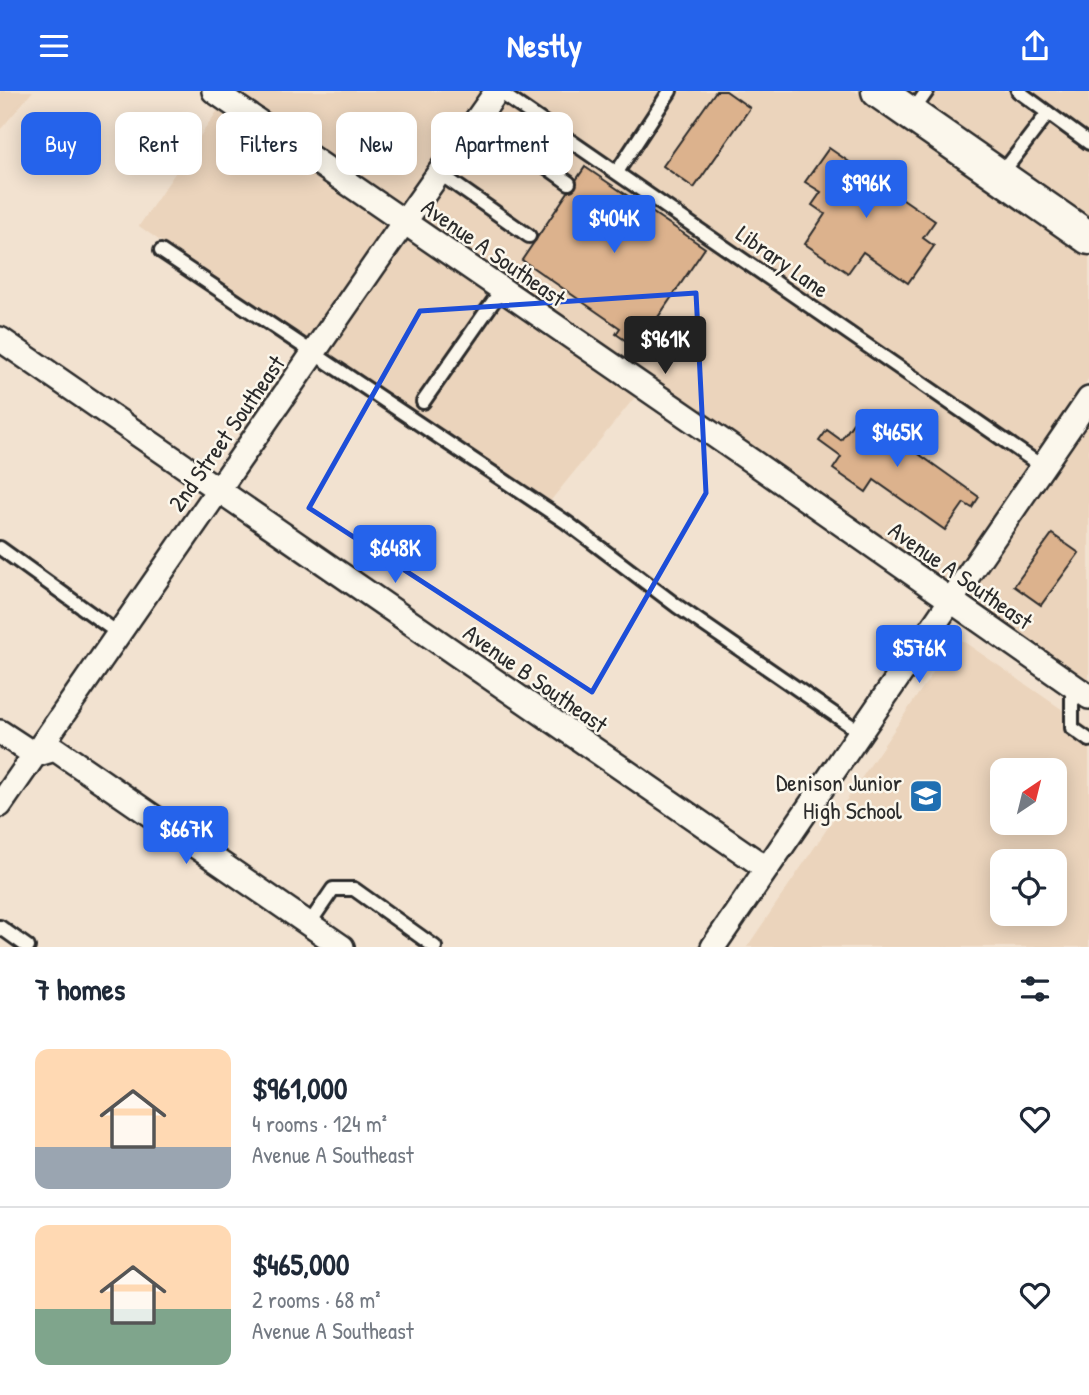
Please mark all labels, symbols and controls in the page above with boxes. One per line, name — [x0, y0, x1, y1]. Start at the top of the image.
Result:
text: Nestly — [507, 24, 582, 67]
icon: menu — [35, 27, 73, 65]
icon: share — [1016, 27, 1054, 65]
chip: Buy — [21, 112, 101, 175]
chip: Rent — [115, 112, 202, 175]
chip: Filters — [216, 112, 322, 175]
chip: New — [336, 112, 417, 175]
chip: Apartment — [431, 112, 573, 175]
pin: $996K — [817, 160, 915, 220]
text: $996K — [841, 167, 891, 198]
street label: Avenue A Southeast — [416, 191, 573, 314]
pin: $404K — [565, 195, 663, 255]
text: $404K — [588, 202, 640, 233]
street label: Library Lane — [730, 217, 836, 305]
pin: $961K — [616, 317, 714, 376]
text: $961K — [640, 323, 690, 354]
street label: 2nd Street Southeast — [160, 348, 292, 517]
pin: $465K — [848, 409, 946, 469]
text: $465K — [871, 416, 923, 447]
street label: Avenue A Southeast — [883, 514, 1040, 637]
pin: $648K — [346, 525, 444, 585]
text: $648K — [369, 532, 421, 563]
street label: Avenue B Southeast — [458, 616, 615, 740]
pin: $576K — [870, 625, 968, 685]
text: $576K — [892, 632, 946, 663]
north arrow — [990, 758, 1068, 835]
map controls — [990, 758, 1067, 926]
place label: Denison Junior High School — [776, 766, 903, 826]
school or university icon: Denison Junior High School — [907, 777, 945, 815]
pin: $667K — [137, 807, 235, 866]
text: $667K — [159, 813, 213, 844]
button: locate — [990, 849, 1067, 926]
text: 7 homes — [35, 969, 125, 1009]
icon: filters — [1016, 970, 1054, 1008]
text: $961,000 — [252, 1068, 347, 1108]
icon: home — [91, 1077, 175, 1161]
icon: heart — [1016, 1100, 1054, 1138]
text: 4 rooms · 124 m² — [252, 1108, 387, 1139]
text: Avenue A Southeast — [252, 1139, 414, 1170]
text: $465,000 — [252, 1244, 350, 1284]
icon: home — [91, 1253, 175, 1337]
icon: heart — [1016, 1276, 1054, 1314]
text: 2 rooms · 68 m² — [252, 1284, 380, 1315]
text: Avenue A Southeast — [252, 1315, 414, 1346]

